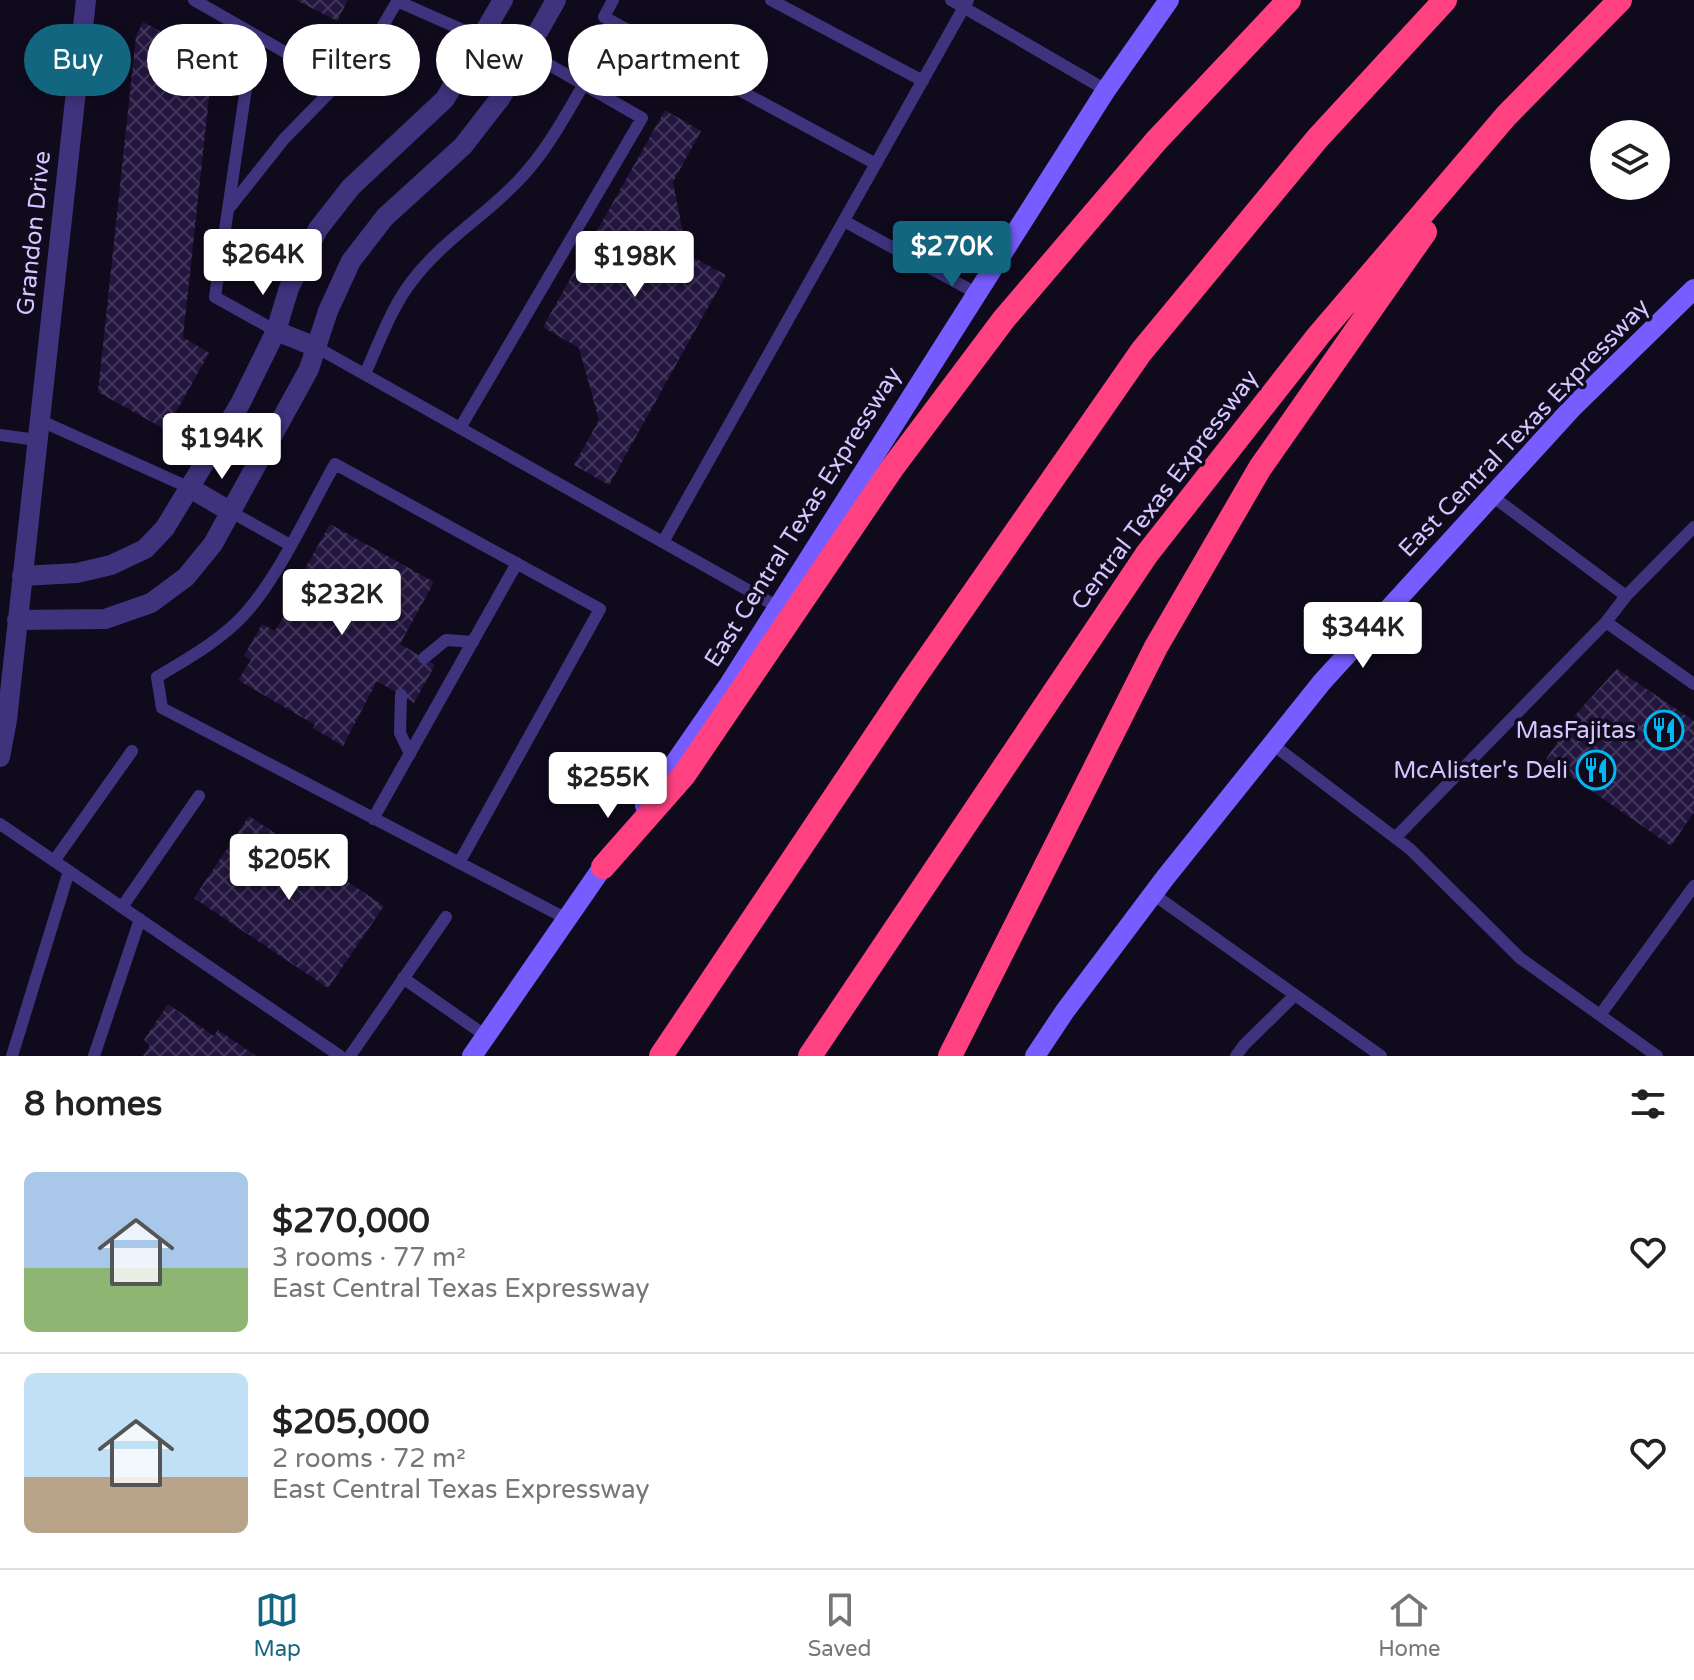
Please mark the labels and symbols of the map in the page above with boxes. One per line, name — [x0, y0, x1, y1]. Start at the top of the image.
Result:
street label: Grandon Drive — [11, 149, 57, 317]
pin: $270K — [896, 221, 1008, 289]
pin: $264K — [207, 229, 319, 297]
pin: $198K — [579, 231, 691, 299]
street label: East Central Texas Expressway — [1393, 293, 1655, 563]
street label: East Central Texas Expressway — [698, 362, 908, 672]
street label: Central Texas Expressway — [1065, 364, 1265, 616]
pin: $194K — [166, 413, 278, 481]
pin: $232K — [286, 569, 398, 637]
pin: $344K — [1307, 602, 1419, 670]
restaurant icon: MasFajitas — [1643, 709, 1685, 751]
place label: MasFajitas — [1516, 716, 1636, 745]
restaurant icon: McAlister's Deli — [1575, 749, 1617, 791]
pin: $255K — [552, 752, 664, 820]
place label: McAlister's Deli — [1393, 756, 1568, 785]
pin: $205K — [233, 834, 345, 902]

